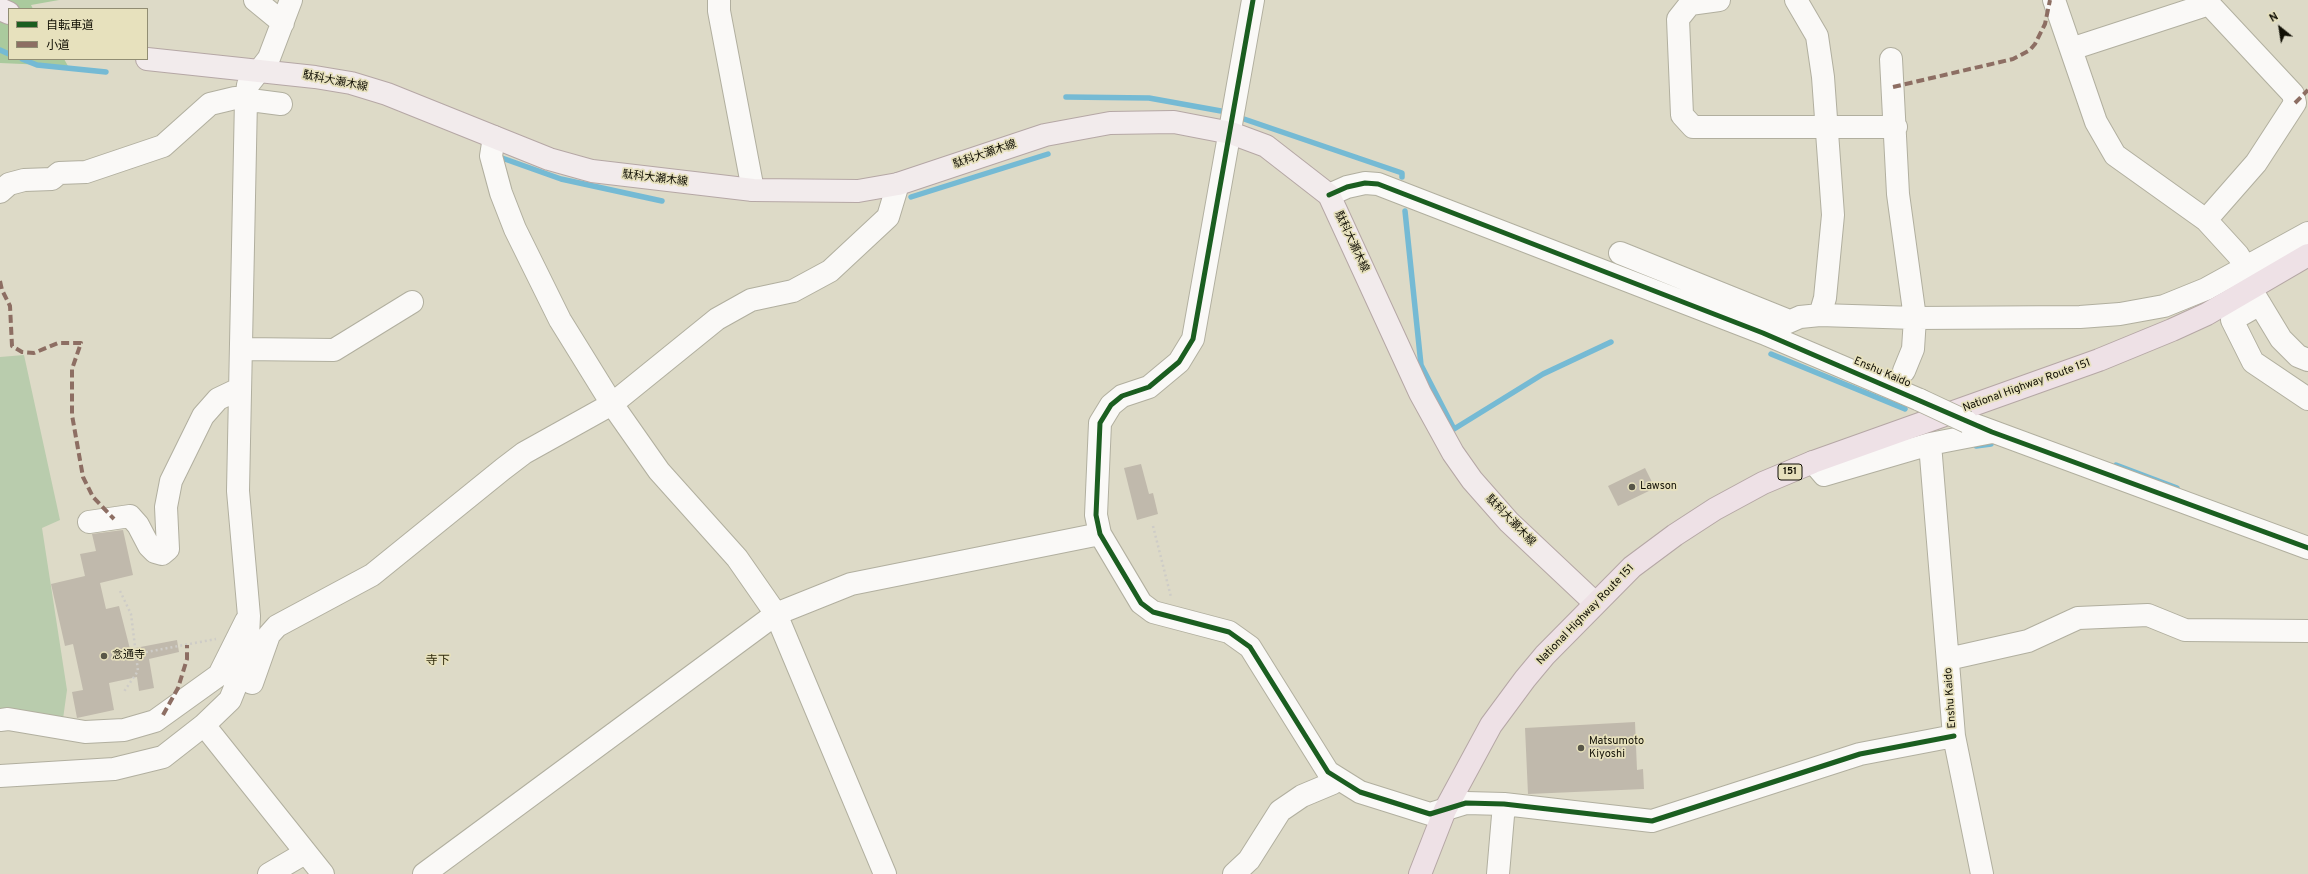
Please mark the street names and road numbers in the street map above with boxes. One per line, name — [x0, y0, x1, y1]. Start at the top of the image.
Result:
street label: 駄科大瀬木線 — [301, 69, 369, 95]
street label: 駄科大瀬木線 — [952, 138, 1018, 172]
street label: 駄科大瀬木線 — [621, 168, 689, 190]
street label: 駄科大瀬木線 — [1331, 209, 1371, 275]
street label: Enshu Kaido — [1851, 355, 1913, 391]
street label: National Highway Route 151 — [1961, 357, 2093, 415]
road number: 151 — [1778, 464, 1802, 480]
street label: 駄科大瀬木線 — [1482, 493, 1538, 549]
street label: National Highway Route 151 — [1534, 562, 1638, 668]
street label: Enshu Kaido — [1942, 667, 1960, 729]

